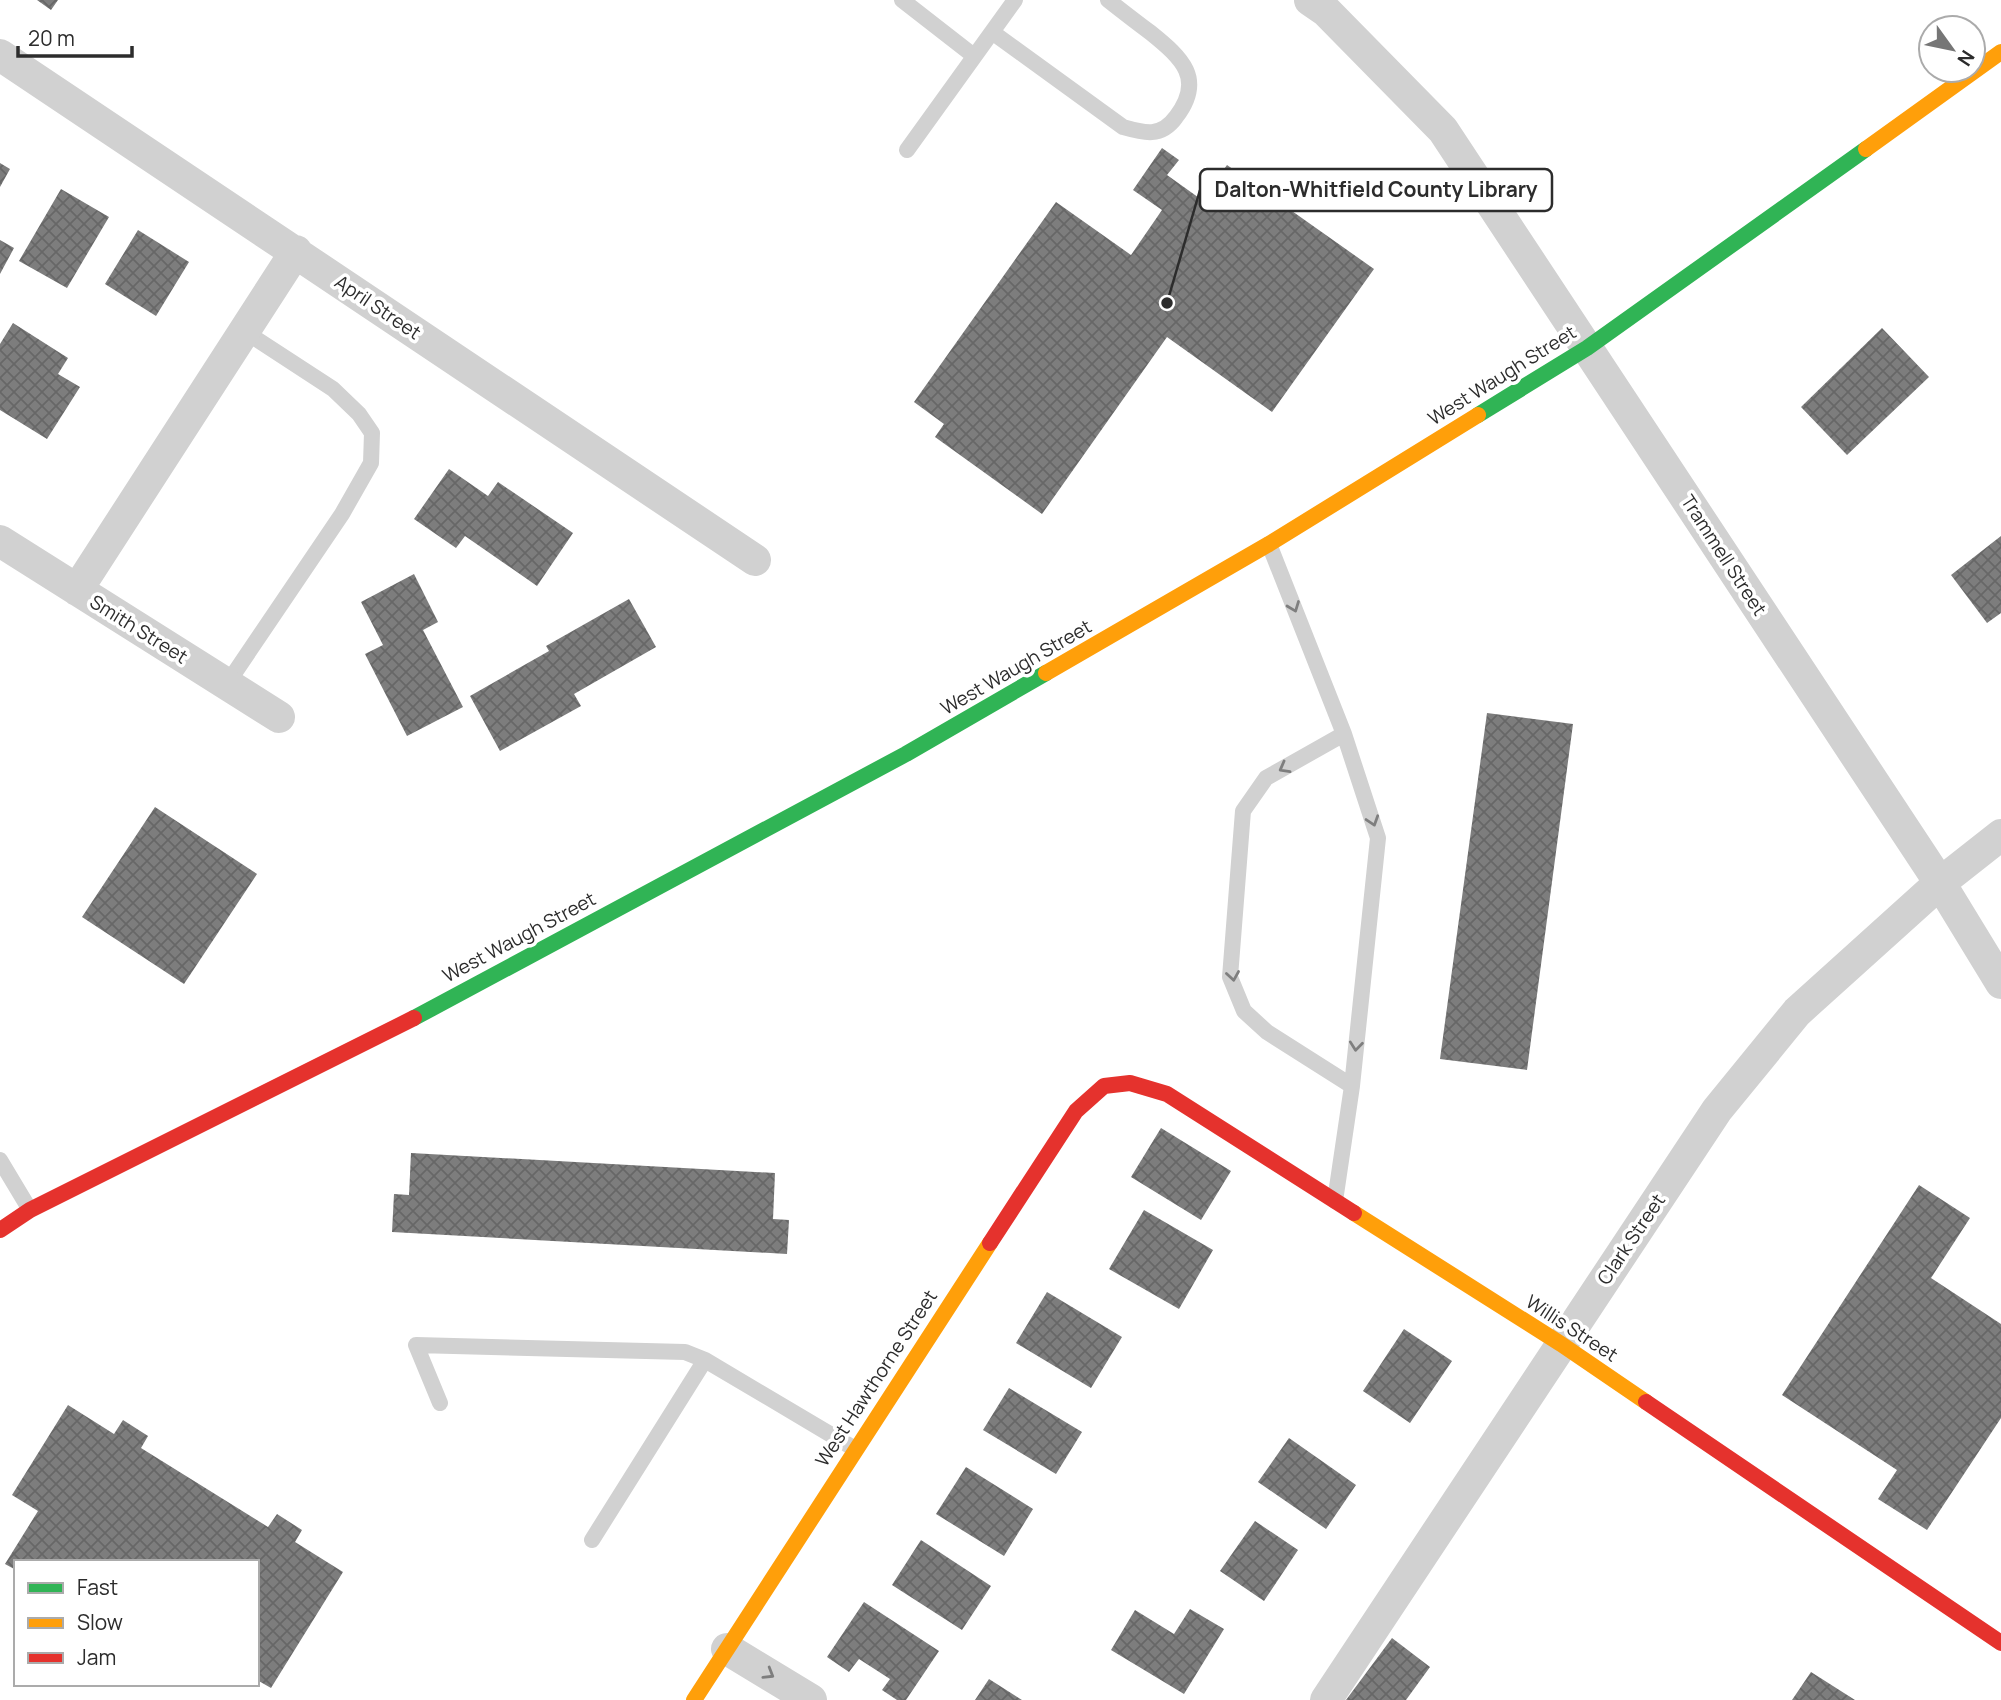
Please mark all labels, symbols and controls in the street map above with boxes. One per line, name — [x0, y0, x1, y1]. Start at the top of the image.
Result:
scale bar — [18, 14, 131, 58]
north arrow — [1917, 14, 1987, 84]
text: 20 m — [28, 24, 75, 52]
text: N — [1952, 45, 1981, 71]
callout: Dalton-Whitfield County Library — [1200, 169, 1552, 211]
text: Dalton-Whitfield County Library — [1214, 175, 1538, 203]
street label: April Street — [330, 269, 426, 345]
street label: West Waugh Street — [1423, 319, 1581, 431]
street label: Trammell Street — [1675, 490, 1773, 620]
street label: Smith Street — [85, 589, 193, 669]
one-way arrow — [1286, 601, 1300, 613]
street label: West Waugh Street — [936, 613, 1096, 721]
one-way arrow — [1279, 760, 1292, 773]
one-way arrow — [1364, 815, 1379, 827]
street label: West Waugh Street — [438, 886, 600, 988]
one-way arrow — [1225, 970, 1240, 982]
one-way arrow — [1349, 1041, 1364, 1052]
street label: Clark Street — [1591, 1188, 1671, 1290]
street label: West Hawthorne Street — [809, 1285, 943, 1471]
street label: Willis Street — [1521, 1289, 1623, 1367]
legend — [14, 1560, 259, 1686]
text: Fast — [77, 1573, 118, 1601]
text: Slow — [77, 1608, 123, 1636]
text: Jam — [77, 1643, 116, 1671]
one-way arrow — [762, 1666, 775, 1679]

